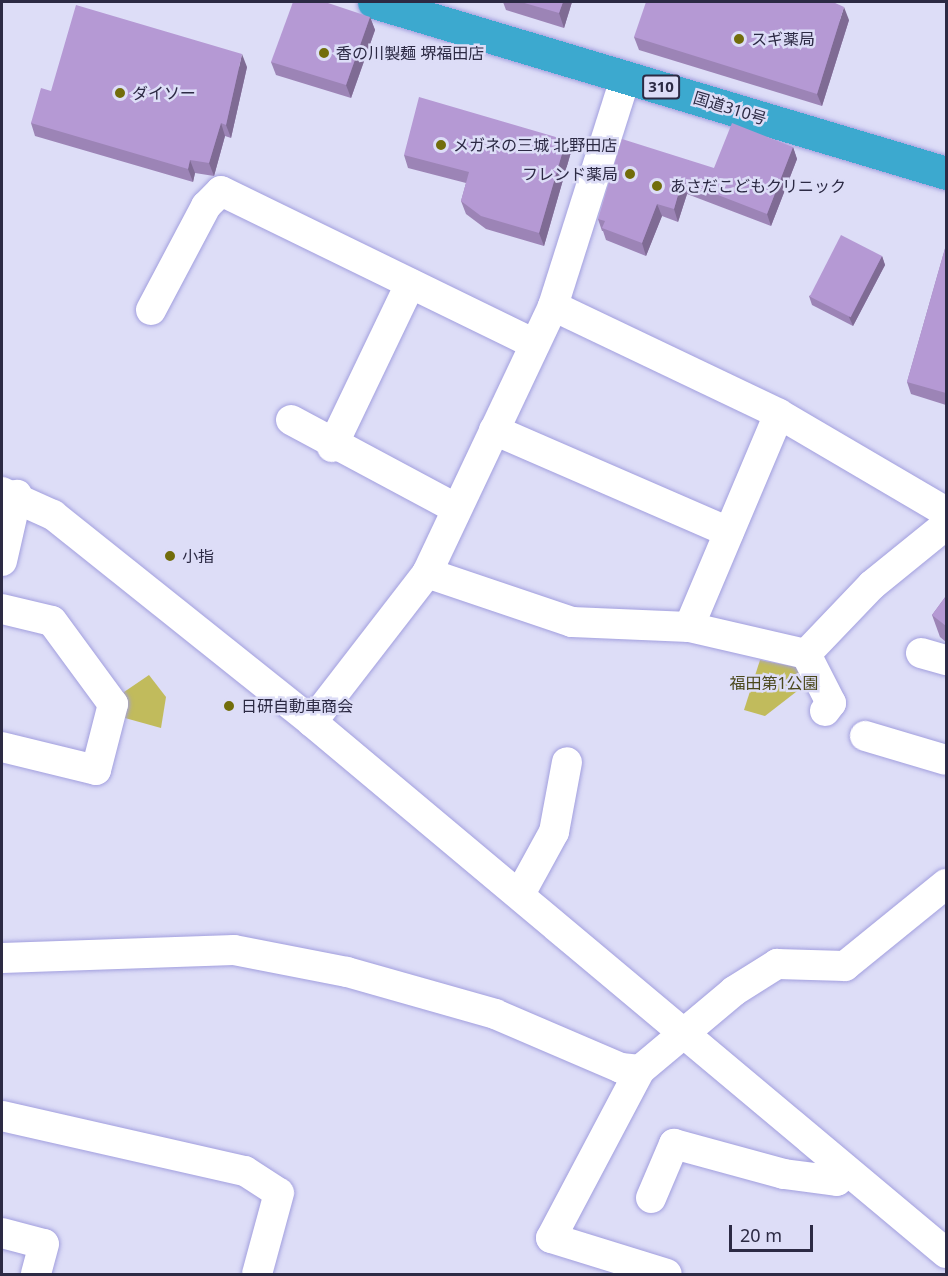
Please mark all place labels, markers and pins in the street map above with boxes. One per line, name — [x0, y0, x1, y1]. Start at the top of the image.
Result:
place label: スギ薬局 — [751, 29, 815, 49]
marker: スギ薬局 — [732, 32, 746, 46]
place label: 香の川製麺 堺福田店 — [336, 43, 484, 63]
marker: 香の川製麺 堺福田店 — [317, 46, 331, 60]
place label: ダイソー — [132, 83, 196, 103]
marker: ダイソー — [113, 86, 127, 100]
place label: メガネの三城 北野田店 — [453, 135, 617, 155]
marker: メガネの三城 北野田店 — [434, 138, 448, 152]
place label: フレンド薬局 — [522, 164, 618, 184]
marker: フレンド薬局 — [623, 167, 637, 181]
place label: あさだこどもクリニック — [670, 176, 846, 196]
marker: あさだこどもクリニック — [648, 177, 666, 195]
place label: 小指 — [182, 546, 214, 566]
marker: 小指 — [163, 549, 177, 563]
place label: 日研自動車商会 — [241, 696, 353, 716]
marker: 日研自動車商会 — [222, 699, 236, 713]

